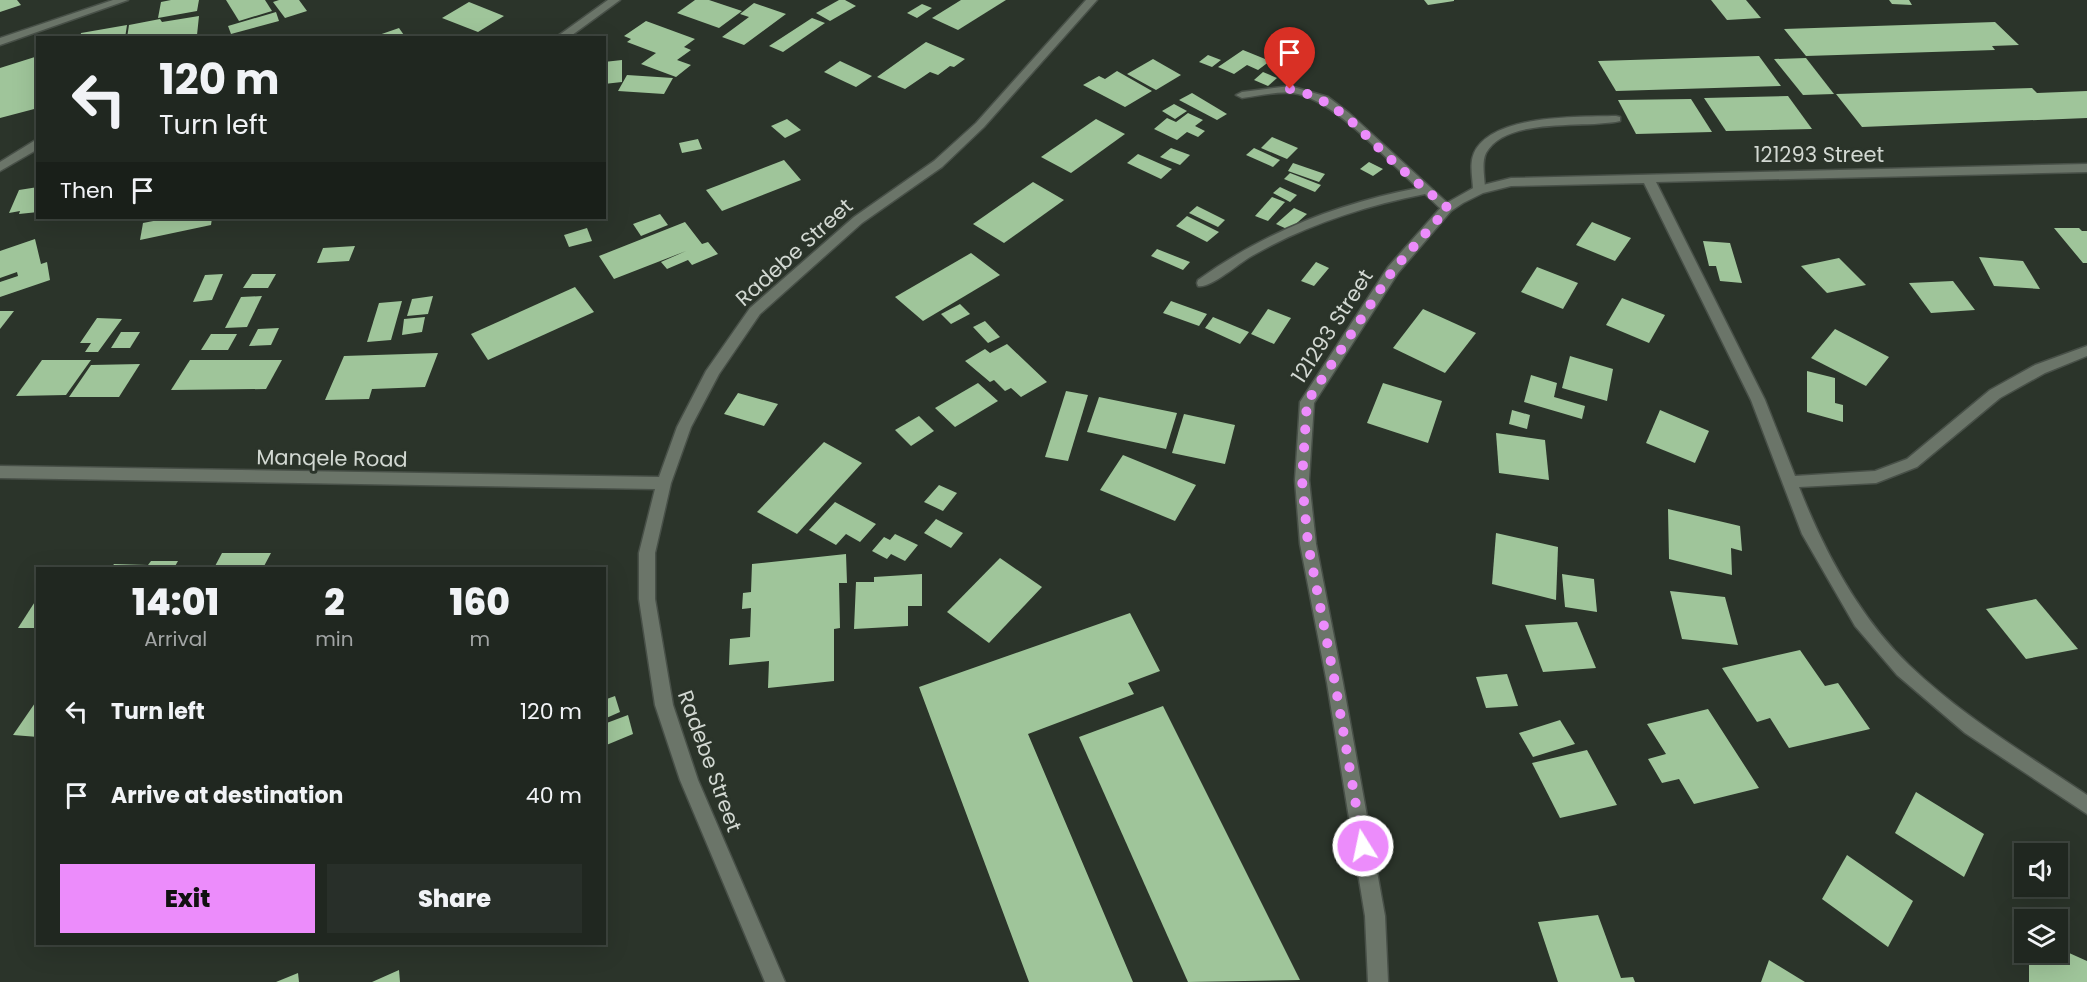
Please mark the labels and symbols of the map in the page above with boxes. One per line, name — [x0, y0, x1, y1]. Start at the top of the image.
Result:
pin — [1264, 27, 1315, 89]
street label: 121293 Street — [1754, 140, 1884, 169]
street label: Radebe Street — [729, 192, 859, 312]
street label: 121293 Street — [1284, 263, 1380, 389]
street label: Manqele Road — [256, 442, 408, 474]
street label: Radebe Street — [671, 686, 749, 836]
position arrow — [1331, 814, 1395, 878]

